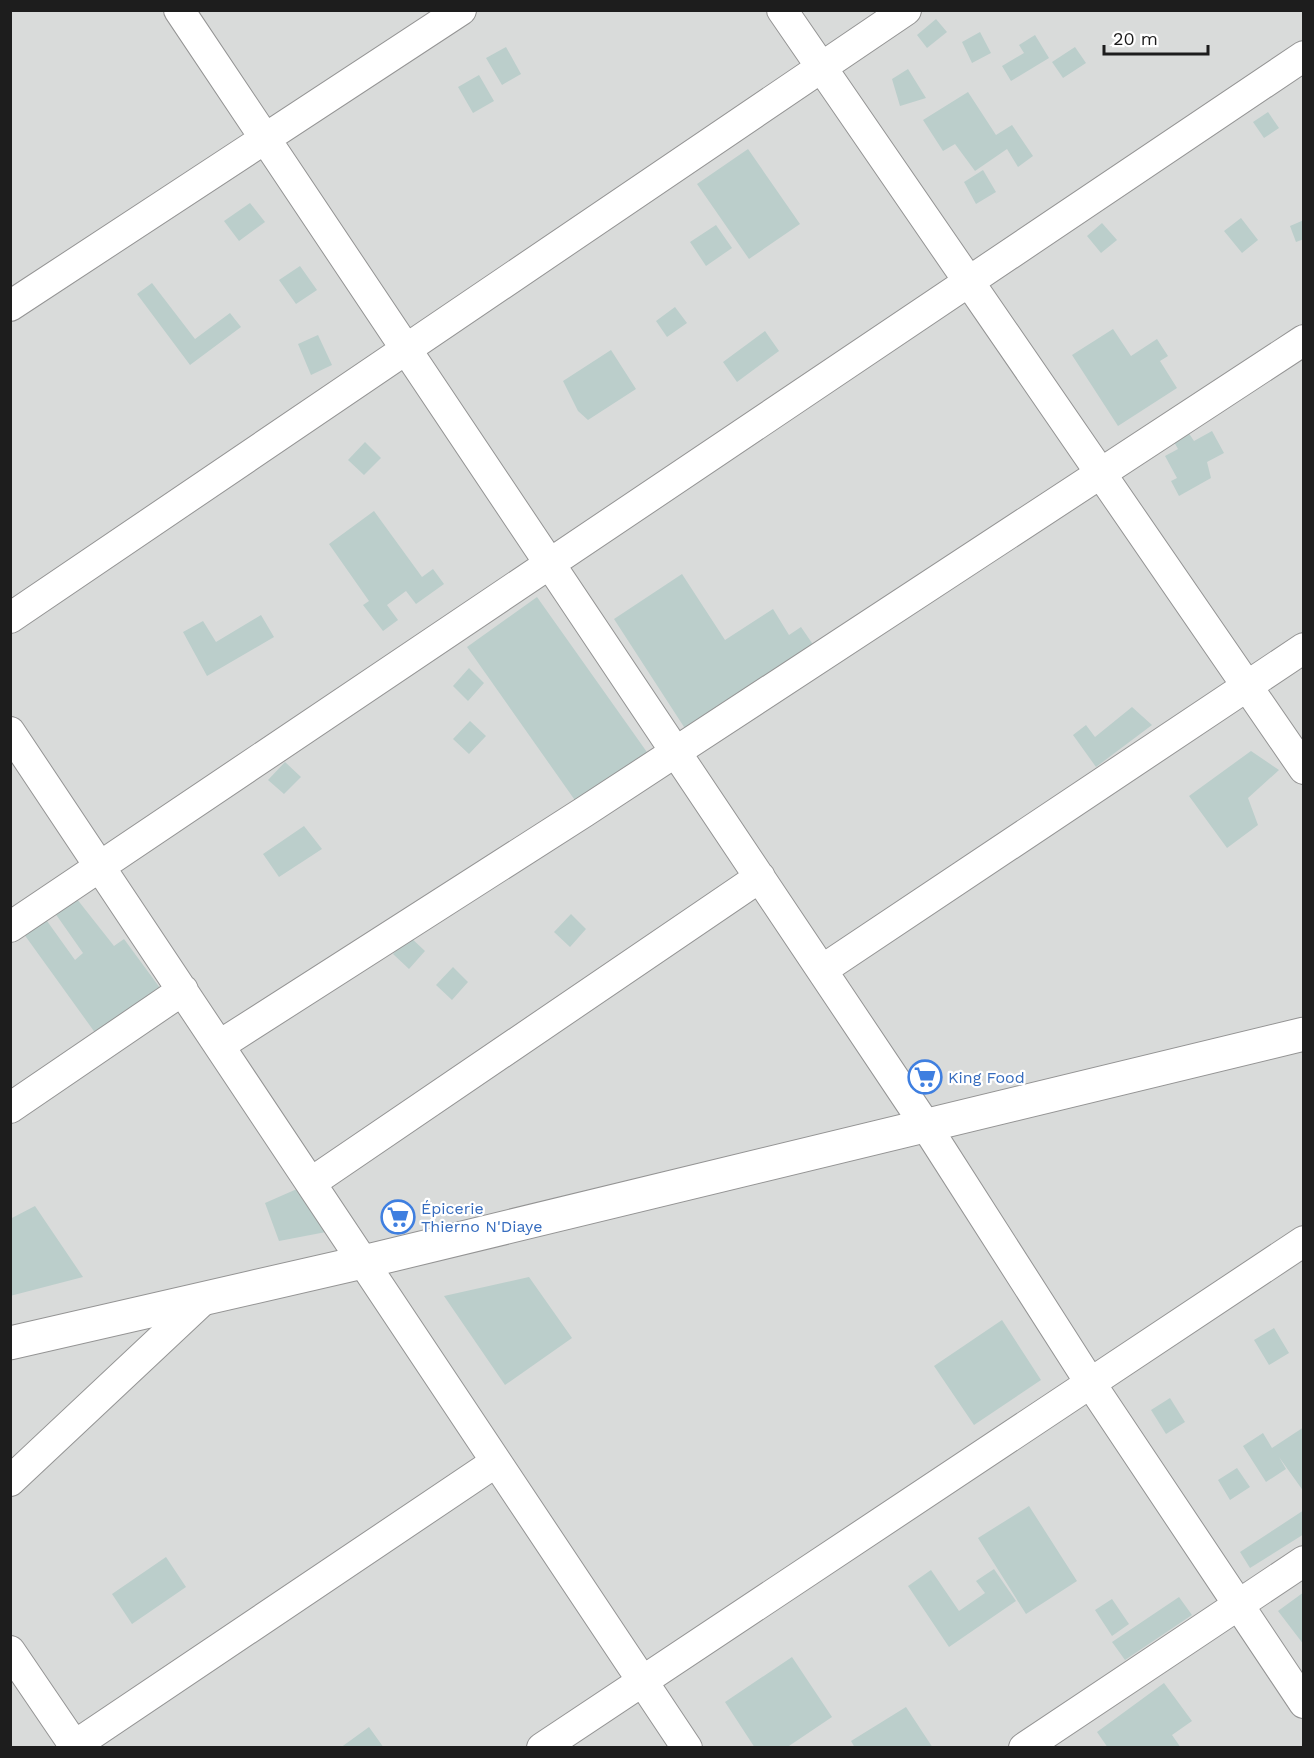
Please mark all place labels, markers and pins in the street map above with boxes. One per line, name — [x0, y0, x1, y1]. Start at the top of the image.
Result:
supermarket icon: King Food — [907, 1059, 943, 1095]
place label: King Food — [948, 1068, 1025, 1087]
supermarket icon: Épicerie Thierno N'Diaye — [380, 1199, 416, 1235]
place label: Épicerie Thierno N'Diaye — [421, 1199, 543, 1236]

